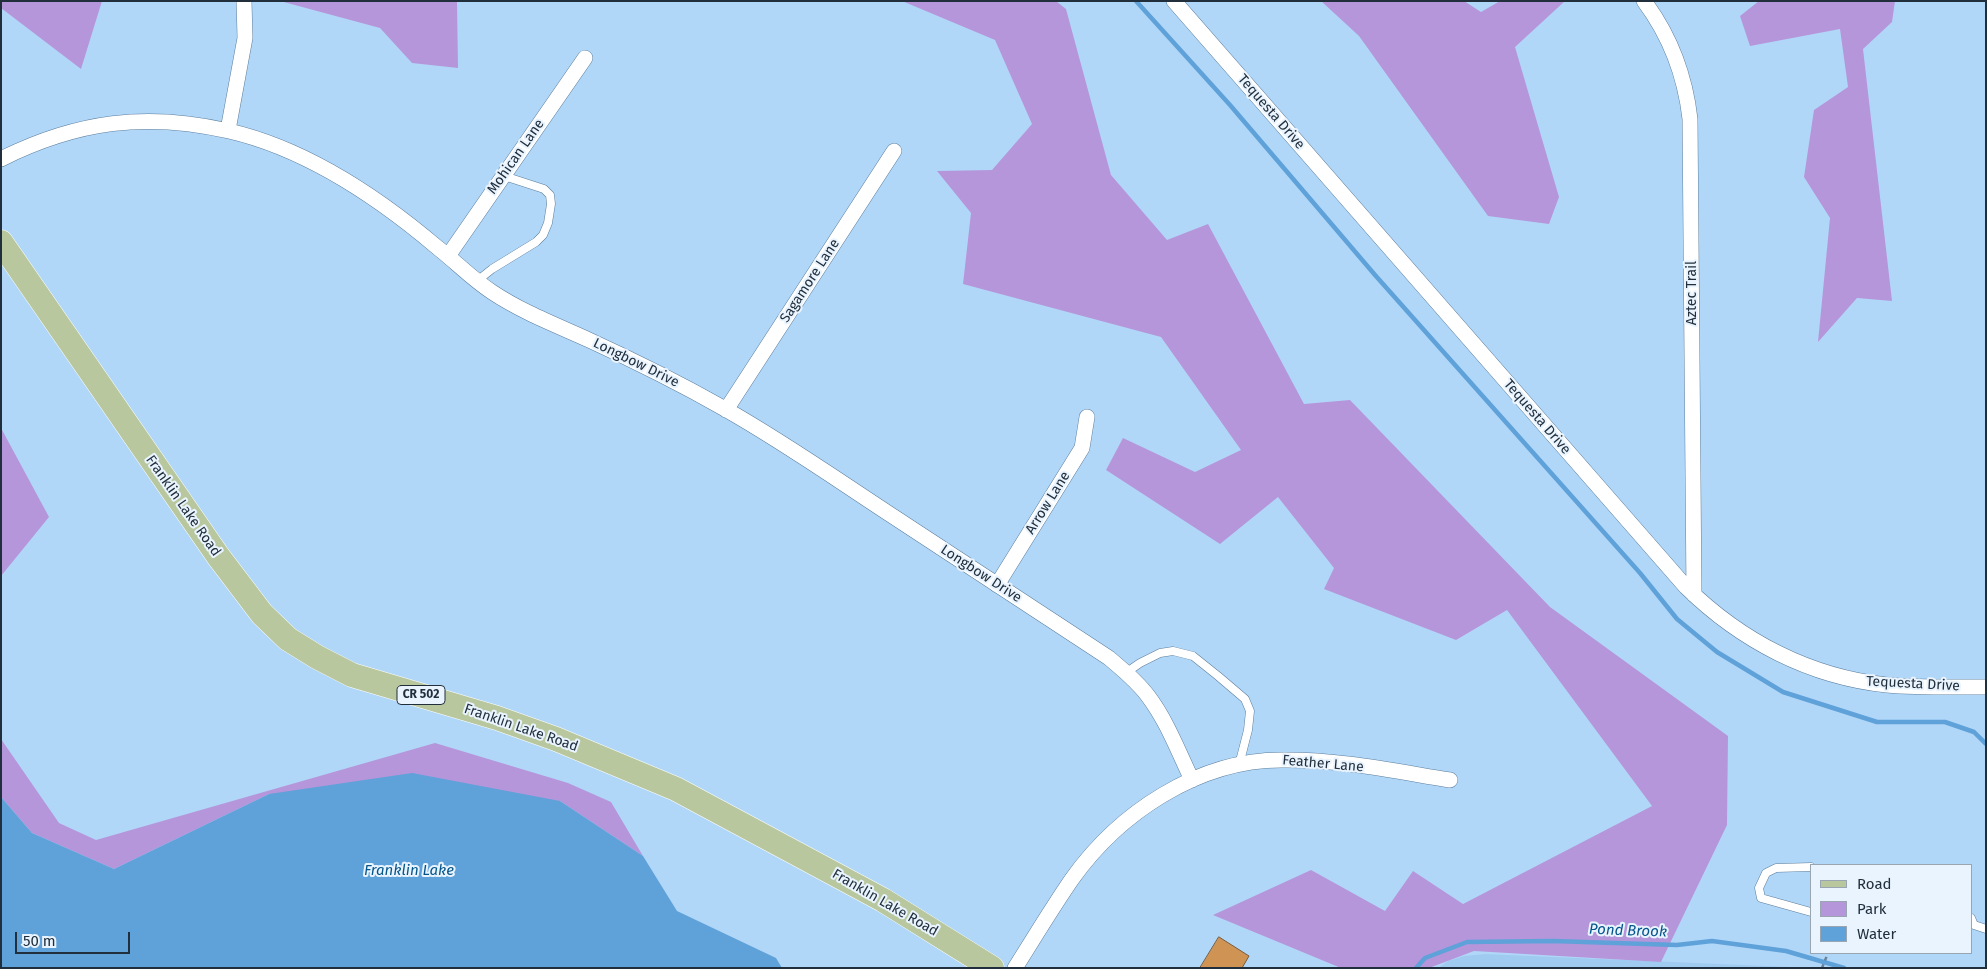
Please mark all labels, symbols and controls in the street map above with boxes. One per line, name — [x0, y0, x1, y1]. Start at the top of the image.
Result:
street label: Tequesta Drive — [1234, 71, 1308, 153]
street label: Mohican Lane — [484, 116, 548, 198]
street label: Sagamore Lane — [777, 236, 843, 326]
street label: Aztec Trail — [1684, 261, 1700, 325]
street label: Longbow Drive — [590, 335, 682, 391]
street label: Tequesta Drive — [1500, 376, 1574, 458]
street label: Franklin Lake Road — [142, 452, 224, 560]
street label: Arrow Lane — [1022, 469, 1074, 537]
street label: Longbow Drive — [937, 542, 1025, 606]
street label: Tequesta Drive — [1866, 673, 1960, 695]
road number: CR 502 — [397, 686, 445, 704]
street label: Franklin Lake Road — [462, 701, 580, 755]
street label: Feather Lane — [1282, 752, 1364, 776]
water label: Franklin Lake — [364, 862, 454, 880]
legend — [1810, 864, 1972, 954]
street label: Franklin Lake Road — [829, 866, 941, 940]
text: Road — [1857, 875, 1892, 893]
text: Park — [1857, 900, 1887, 918]
water label: Pond Brook — [1589, 921, 1667, 941]
scale bar — [18, 922, 132, 954]
text: Water — [1857, 925, 1896, 943]
text: 50 m — [23, 932, 56, 950]

